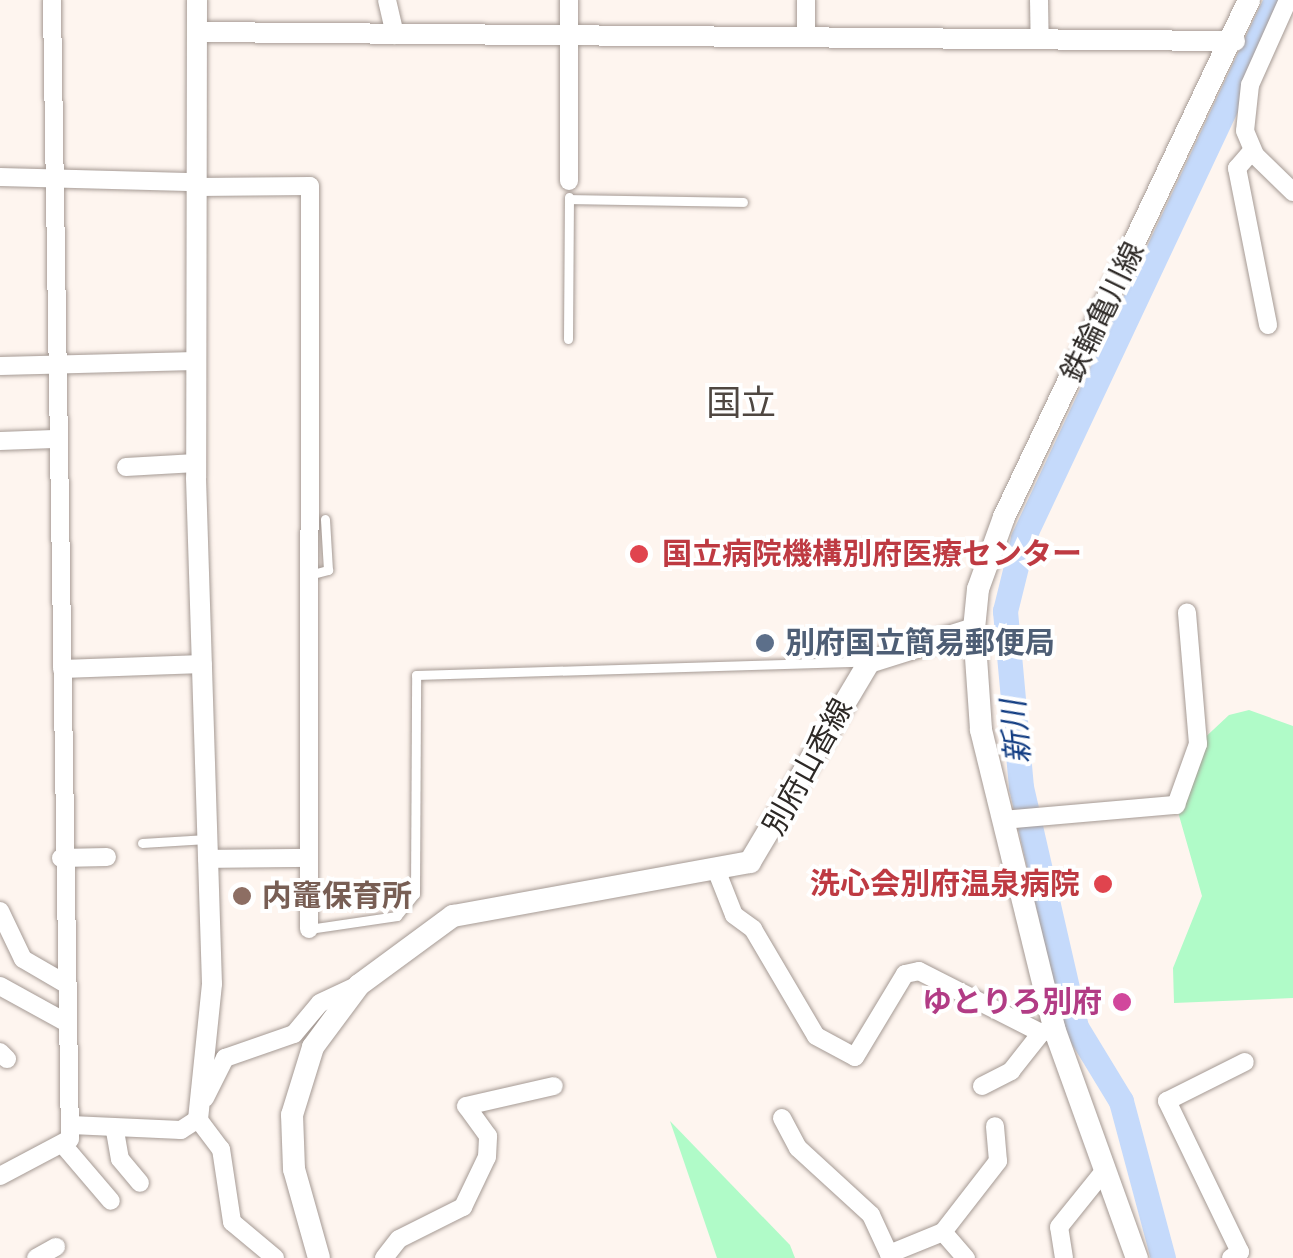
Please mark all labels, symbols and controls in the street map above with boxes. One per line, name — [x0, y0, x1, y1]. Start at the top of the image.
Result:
street label: 鉄輪亀川線 — [1054, 237, 1152, 387]
district label: 国立 — [706, 383, 776, 425]
place label: 国立病院機構別府医療センター — [662, 536, 1082, 572]
marker: 国立病院機構別府医療センター — [626, 541, 652, 567]
place label: 別府国立簡易郵便局 — [785, 625, 1055, 661]
marker: 別府国立簡易郵便局 — [754, 632, 776, 654]
street label: 別府山香線 — [756, 693, 860, 841]
water label: 新川 — [994, 698, 1038, 766]
place label: 洗心会別府温泉病院 — [810, 866, 1080, 902]
marker: 洗心会別府温泉病院 — [1090, 871, 1116, 897]
place label: 内竈保育所 — [262, 878, 412, 914]
marker: 内竈保育所 — [231, 885, 253, 907]
place label: ゆとりろ別府 — [922, 984, 1102, 1020]
marker: ゆとりろ別府 — [1111, 991, 1133, 1013]

